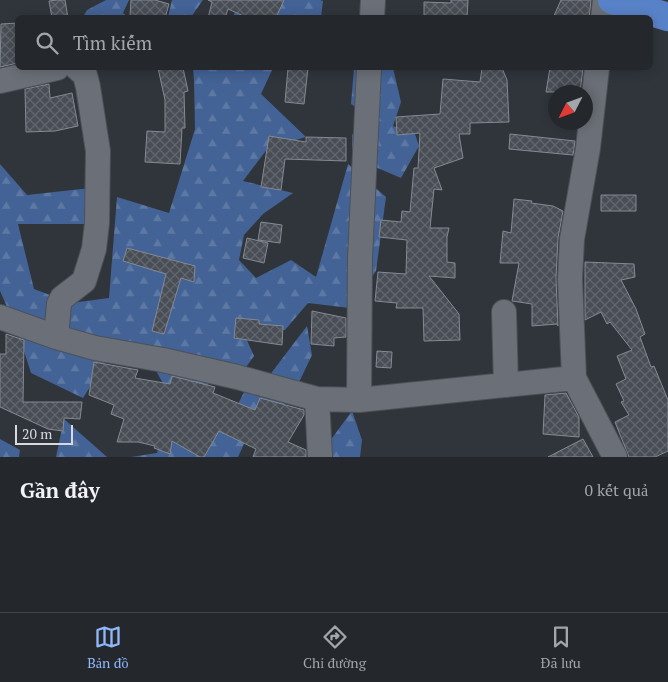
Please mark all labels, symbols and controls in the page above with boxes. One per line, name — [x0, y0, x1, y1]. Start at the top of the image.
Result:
search box — [15, 15, 653, 70]
icon: search — [33, 29, 61, 57]
text: Tìm kiếm — [73, 30, 152, 55]
north arrow — [548, 85, 593, 130]
scale bar — [15, 422, 72, 445]
text: 20 m — [22, 424, 52, 443]
text: Gần đây — [20, 476, 100, 504]
text: 0 kết quả — [585, 479, 648, 501]
tab: Bản đồ — [87, 623, 129, 672]
tab: Chỉ đường — [303, 623, 366, 672]
tab: Đã lưu — [540, 623, 581, 672]

